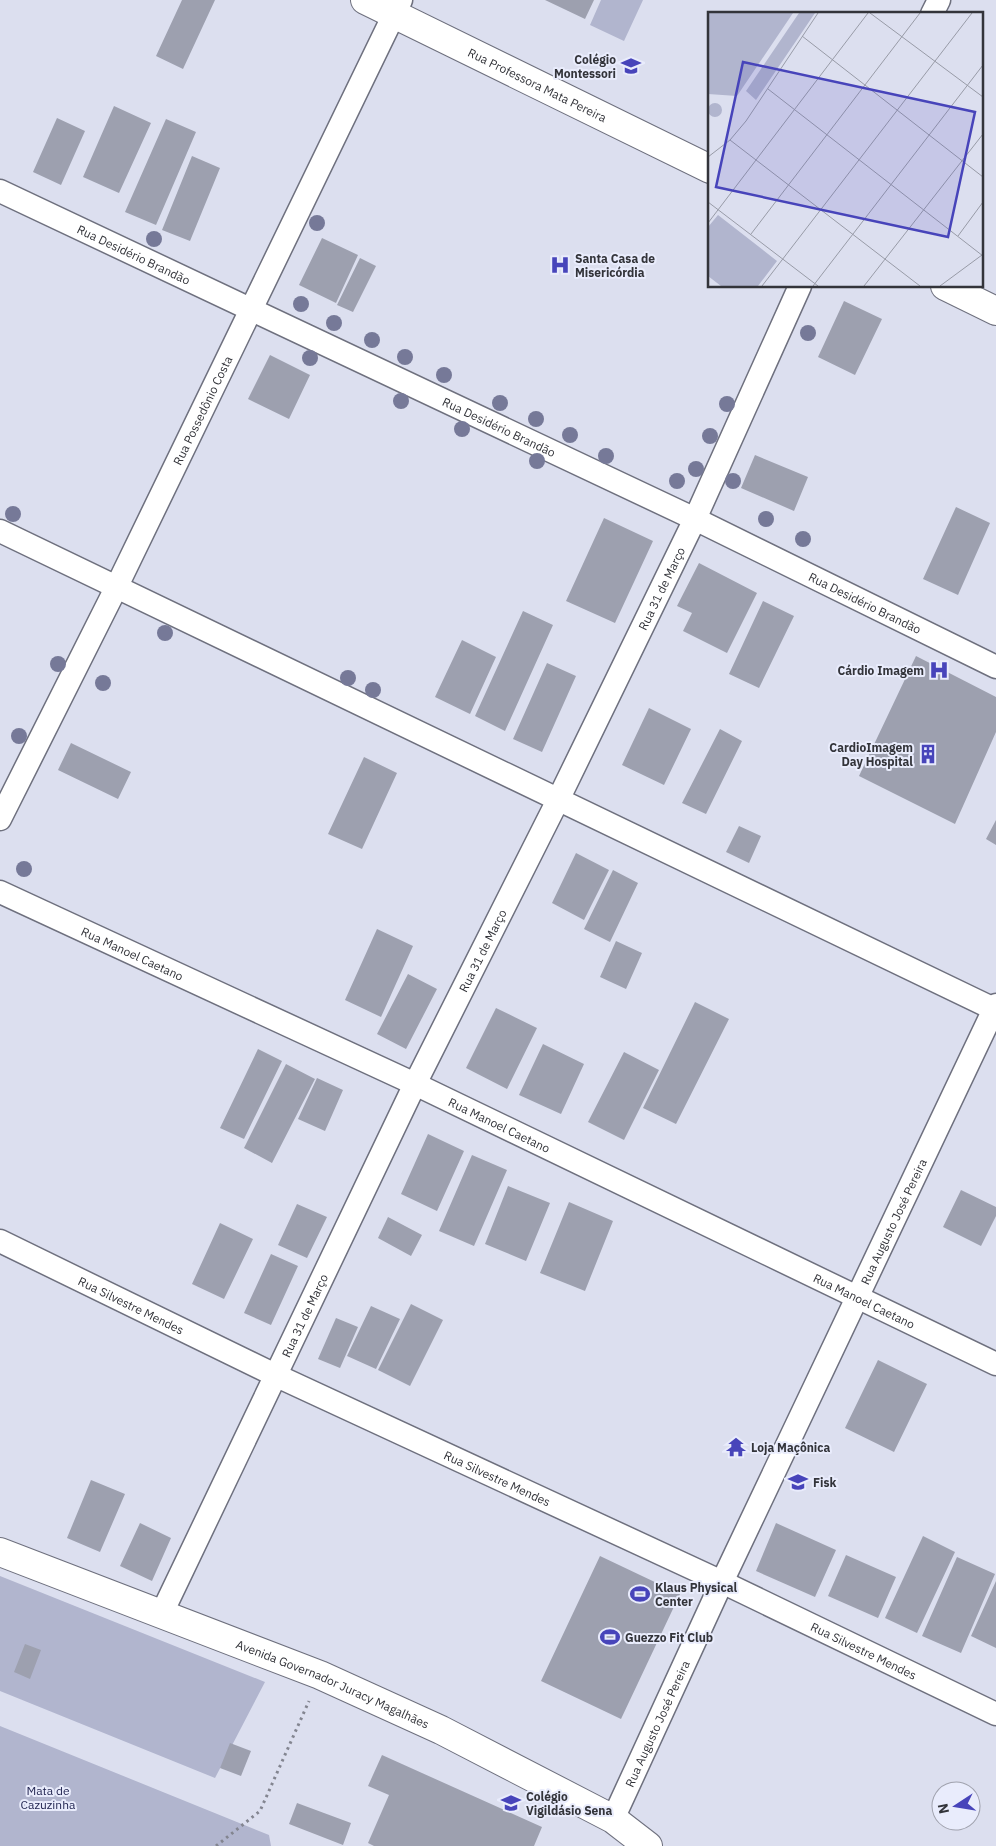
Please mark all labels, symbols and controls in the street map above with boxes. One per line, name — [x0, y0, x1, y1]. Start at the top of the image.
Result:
inset map — [708, 12, 984, 288]
street label: Rua Professora Mata Pereira — [466, 44, 610, 125]
place label: Colégio Montessori — [554, 52, 616, 81]
school or university icon: Colégio Montessori — [620, 55, 642, 77]
street label: Rua Desidério Brandão — [75, 221, 193, 287]
place label: Santa Casa de Misericórdia — [575, 251, 655, 280]
hospital icon: Santa Casa de Misericórdia — [549, 254, 571, 276]
street label: Rua Possedônio Costa — [169, 353, 235, 467]
street label: Rua Desidério Brandão — [440, 393, 558, 460]
street label: Rua 31 de Março — [635, 544, 688, 632]
street label: Rua Desidério Brandão — [806, 569, 924, 637]
hospital icon: Cárdio Imagem — [928, 659, 950, 681]
place label: Cárdio Imagem — [837, 663, 924, 678]
place label: CardioImagem Day Hospital — [829, 740, 913, 769]
building icon: CardioImagem Day Hospital — [917, 743, 939, 765]
street label: Rua 31 de Março — [455, 906, 509, 994]
street label: Rua Manoel Caetano — [79, 923, 186, 984]
street label: Rua Manoel Caetano — [446, 1094, 553, 1156]
street label: Rua Augusto José Pereira — [857, 1156, 930, 1287]
street label: Rua Manoel Caetano — [811, 1270, 918, 1331]
street label: Rua 31 de Março — [278, 1271, 331, 1360]
street label: Rua Silvestre Mendes — [76, 1273, 187, 1337]
temple icon: Loja Maçônica — [725, 1436, 747, 1458]
place label: Loja Maçônica — [751, 1440, 830, 1455]
street label: Rua Silvestre Mendes — [442, 1447, 553, 1509]
school or university icon: Fisk — [787, 1471, 809, 1493]
place label: Fisk — [813, 1475, 837, 1490]
place label: Klaus Physical Center — [655, 1580, 737, 1609]
sports icon: Klaus Physical Center — [629, 1583, 651, 1605]
street label: Rua Silvestre Mendes — [808, 1618, 919, 1682]
sports icon: Guezzo Fit Club — [599, 1626, 621, 1648]
place label: Guezzo Fit Club — [625, 1630, 713, 1645]
street label: Avenida Governador Juracy Magalhães — [234, 1636, 432, 1731]
street label: Rua Augusto José Pereira — [621, 1657, 693, 1789]
north arrow — [931, 1781, 981, 1831]
park label: Mata de Cazuzinha — [21, 1783, 76, 1812]
place label: Colégio Vigildásio Sena — [526, 1789, 613, 1818]
school or university icon: Colégio Vigildásio Sena — [500, 1792, 522, 1814]
text: N — [933, 1802, 953, 1816]

